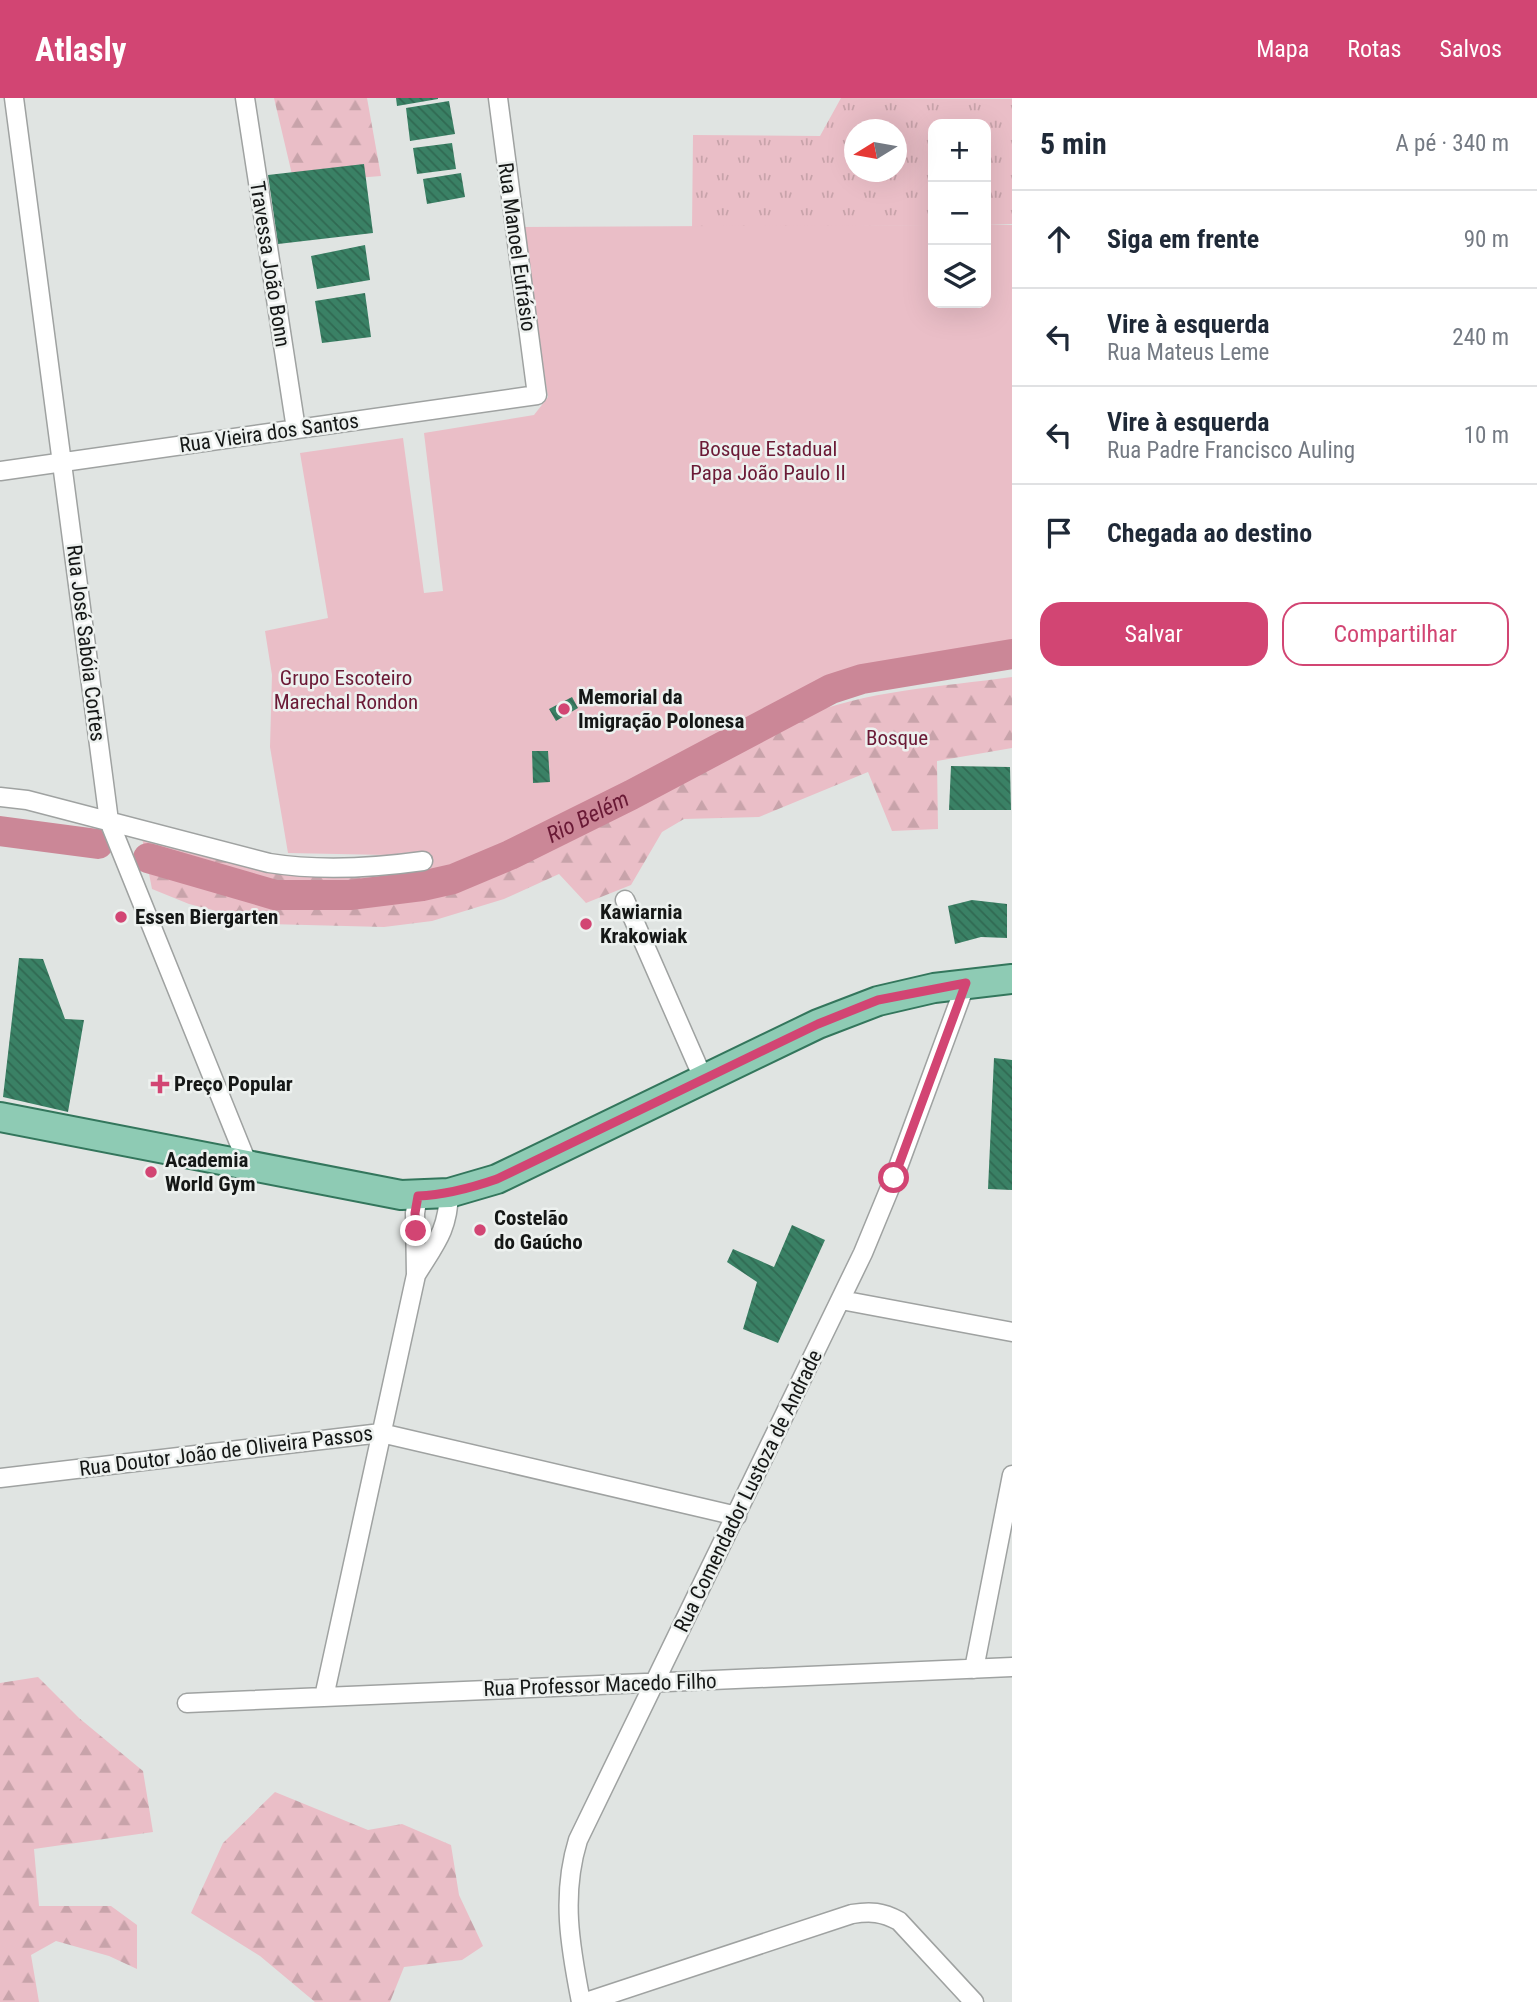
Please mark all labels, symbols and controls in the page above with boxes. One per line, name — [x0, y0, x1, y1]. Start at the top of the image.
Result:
text: Atlasly — [35, 30, 126, 69]
text: Mapa — [1256, 35, 1309, 63]
text: Rotas — [1347, 35, 1401, 63]
text: Salvos — [1439, 35, 1502, 63]
north arrow — [844, 119, 907, 182]
map controls — [928, 119, 991, 308]
button: + — [928, 119, 991, 182]
text: 5 min — [1040, 126, 1107, 161]
text: A pé · 340 m — [1396, 130, 1509, 157]
street label: Rua Manoel Eufrásio — [493, 161, 541, 333]
street label: Travessa João Bonn — [245, 180, 295, 348]
button: − — [928, 182, 991, 245]
icon: ahead — [1040, 220, 1078, 258]
text: Siga em frente — [1107, 224, 1259, 254]
text: 90 m — [1464, 226, 1509, 253]
button: layers — [928, 245, 991, 308]
text: Vire à esquerda — [1107, 309, 1270, 339]
icon: left — [1040, 318, 1078, 356]
text: 240 m — [1452, 324, 1509, 351]
text: Rua Mateus Leme — [1107, 339, 1269, 366]
text: Vire à esquerda — [1107, 407, 1270, 437]
street label: Rua Vieira dos Santos — [178, 409, 360, 457]
icon: left — [1040, 416, 1078, 454]
text: 10 m — [1464, 422, 1509, 449]
park label: Bosque Estadual Papa João Paulo II — [690, 437, 846, 485]
text: Rua Padre Francisco Auling — [1107, 437, 1355, 464]
icon: arrive — [1040, 514, 1078, 552]
text: Chegada ao destino — [1107, 518, 1312, 548]
street label: Rua José Sabóia Cortes — [62, 543, 110, 743]
button: Salvar — [1040, 602, 1268, 666]
button: Compartilhar — [1282, 602, 1509, 666]
park label: Grupo Escoteiro Marechal Rondon — [274, 666, 418, 714]
place label: Memorial da Imigração Polonesa — [578, 685, 744, 733]
marker: Memorial da Imigração Polonesa — [556, 701, 572, 717]
park label: Bosque — [866, 726, 928, 750]
water label: Rio Belém — [542, 785, 633, 848]
place label: Kawiarnia Krakowiak — [600, 900, 688, 948]
place label: Essen Biergarten — [135, 905, 278, 929]
marker: Essen Biergarten — [113, 909, 129, 925]
marker: Kawiarnia Krakowiak — [578, 916, 594, 932]
place label: Preço Popular — [174, 1072, 293, 1096]
marker: Preço Popular — [152, 1076, 168, 1092]
place label: Academia World Gym — [165, 1148, 256, 1196]
route start — [878, 1162, 909, 1193]
marker: Academia World Gym — [143, 1164, 159, 1180]
place label: Costelão do Gaúcho — [494, 1206, 583, 1254]
route end — [400, 1215, 431, 1246]
marker: Costelão do Gaúcho — [472, 1222, 488, 1238]
street label: Rua Comendador Lustoza de Andrade — [669, 1346, 827, 1636]
street label: Rua Doutor João de Oliveira Passos — [78, 1421, 374, 1481]
street label: Rua Professor Macedo Filho — [483, 1669, 717, 1701]

